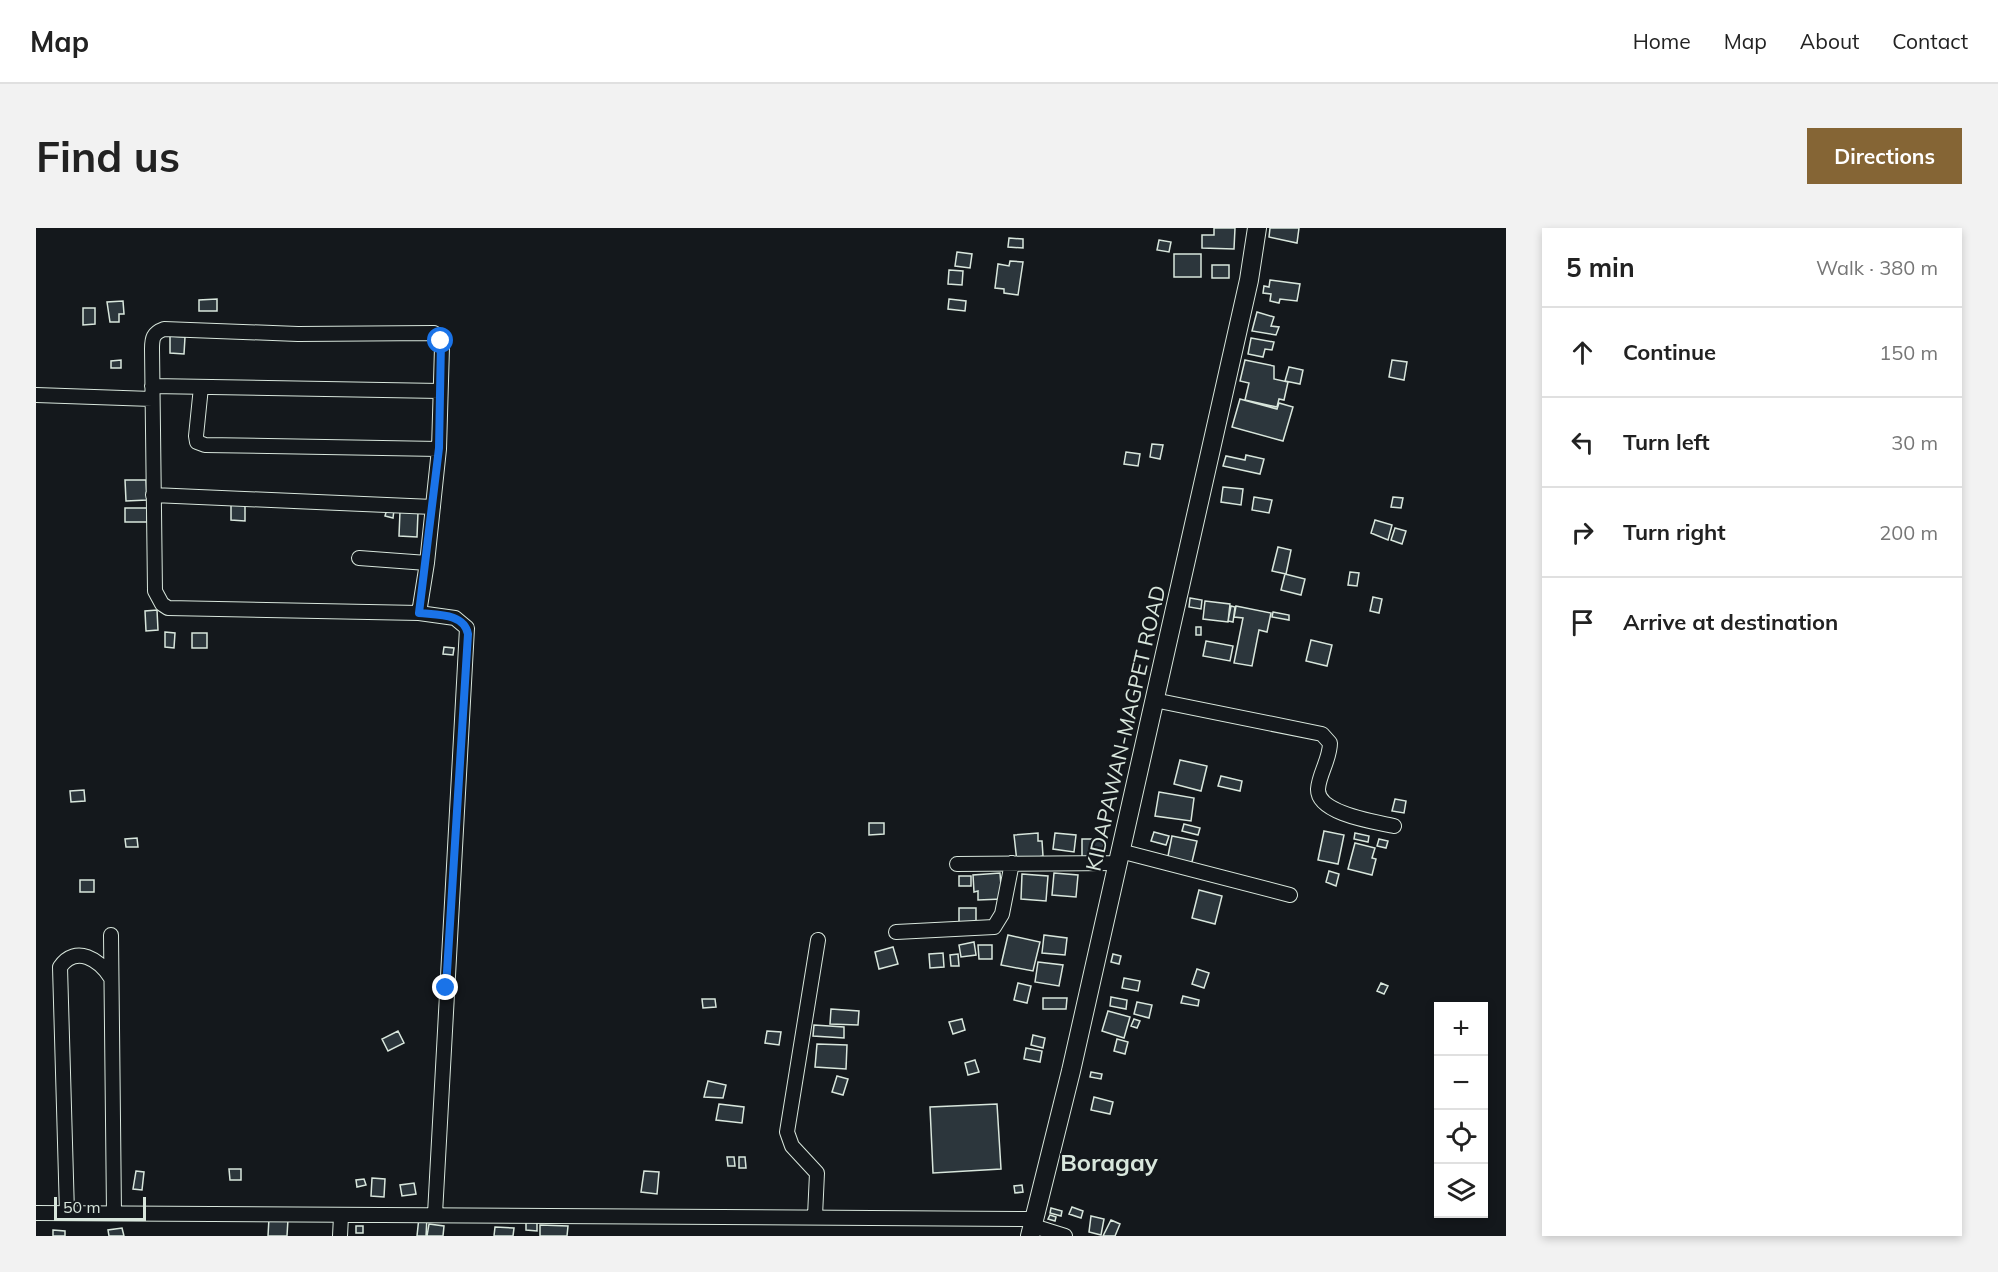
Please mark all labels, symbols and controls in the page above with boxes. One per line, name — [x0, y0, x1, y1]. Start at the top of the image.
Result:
text: Map — [30, 24, 89, 59]
text: Home — [1633, 28, 1691, 54]
text: Map — [1724, 28, 1767, 54]
text: About — [1800, 28, 1859, 54]
text: Contact — [1892, 28, 1968, 54]
button: Directions — [1807, 128, 1962, 184]
text: Find us — [36, 130, 180, 183]
text: 5 min — [1566, 251, 1635, 284]
text: Walk · 380 m — [1816, 255, 1938, 280]
route start — [427, 327, 453, 353]
icon: ahead — [1566, 336, 1599, 369]
text: Continue — [1623, 338, 1716, 366]
text: 150 m — [1879, 340, 1938, 365]
icon: left — [1566, 426, 1599, 459]
text: Turn left — [1623, 428, 1710, 456]
text: 30 m — [1891, 430, 1938, 455]
icon: right — [1566, 516, 1599, 549]
text: Turn right — [1623, 518, 1726, 546]
text: 200 m — [1879, 520, 1938, 545]
street label: KIDAPAWAN-MAGPET ROAD — [1079, 583, 1171, 873]
icon: arrive — [1566, 606, 1599, 639]
text: Arrive at destination — [1623, 608, 1838, 636]
route end — [432, 974, 458, 1000]
map controls — [1434, 1002, 1488, 1218]
button: + — [1434, 1002, 1488, 1056]
button: − — [1434, 1056, 1488, 1110]
button: locate — [1434, 1110, 1488, 1164]
district label: Boragay — [1060, 1147, 1159, 1177]
button: layers — [1434, 1164, 1488, 1218]
scale bar — [54, 1194, 146, 1222]
text: 50 m — [63, 1197, 100, 1217]

